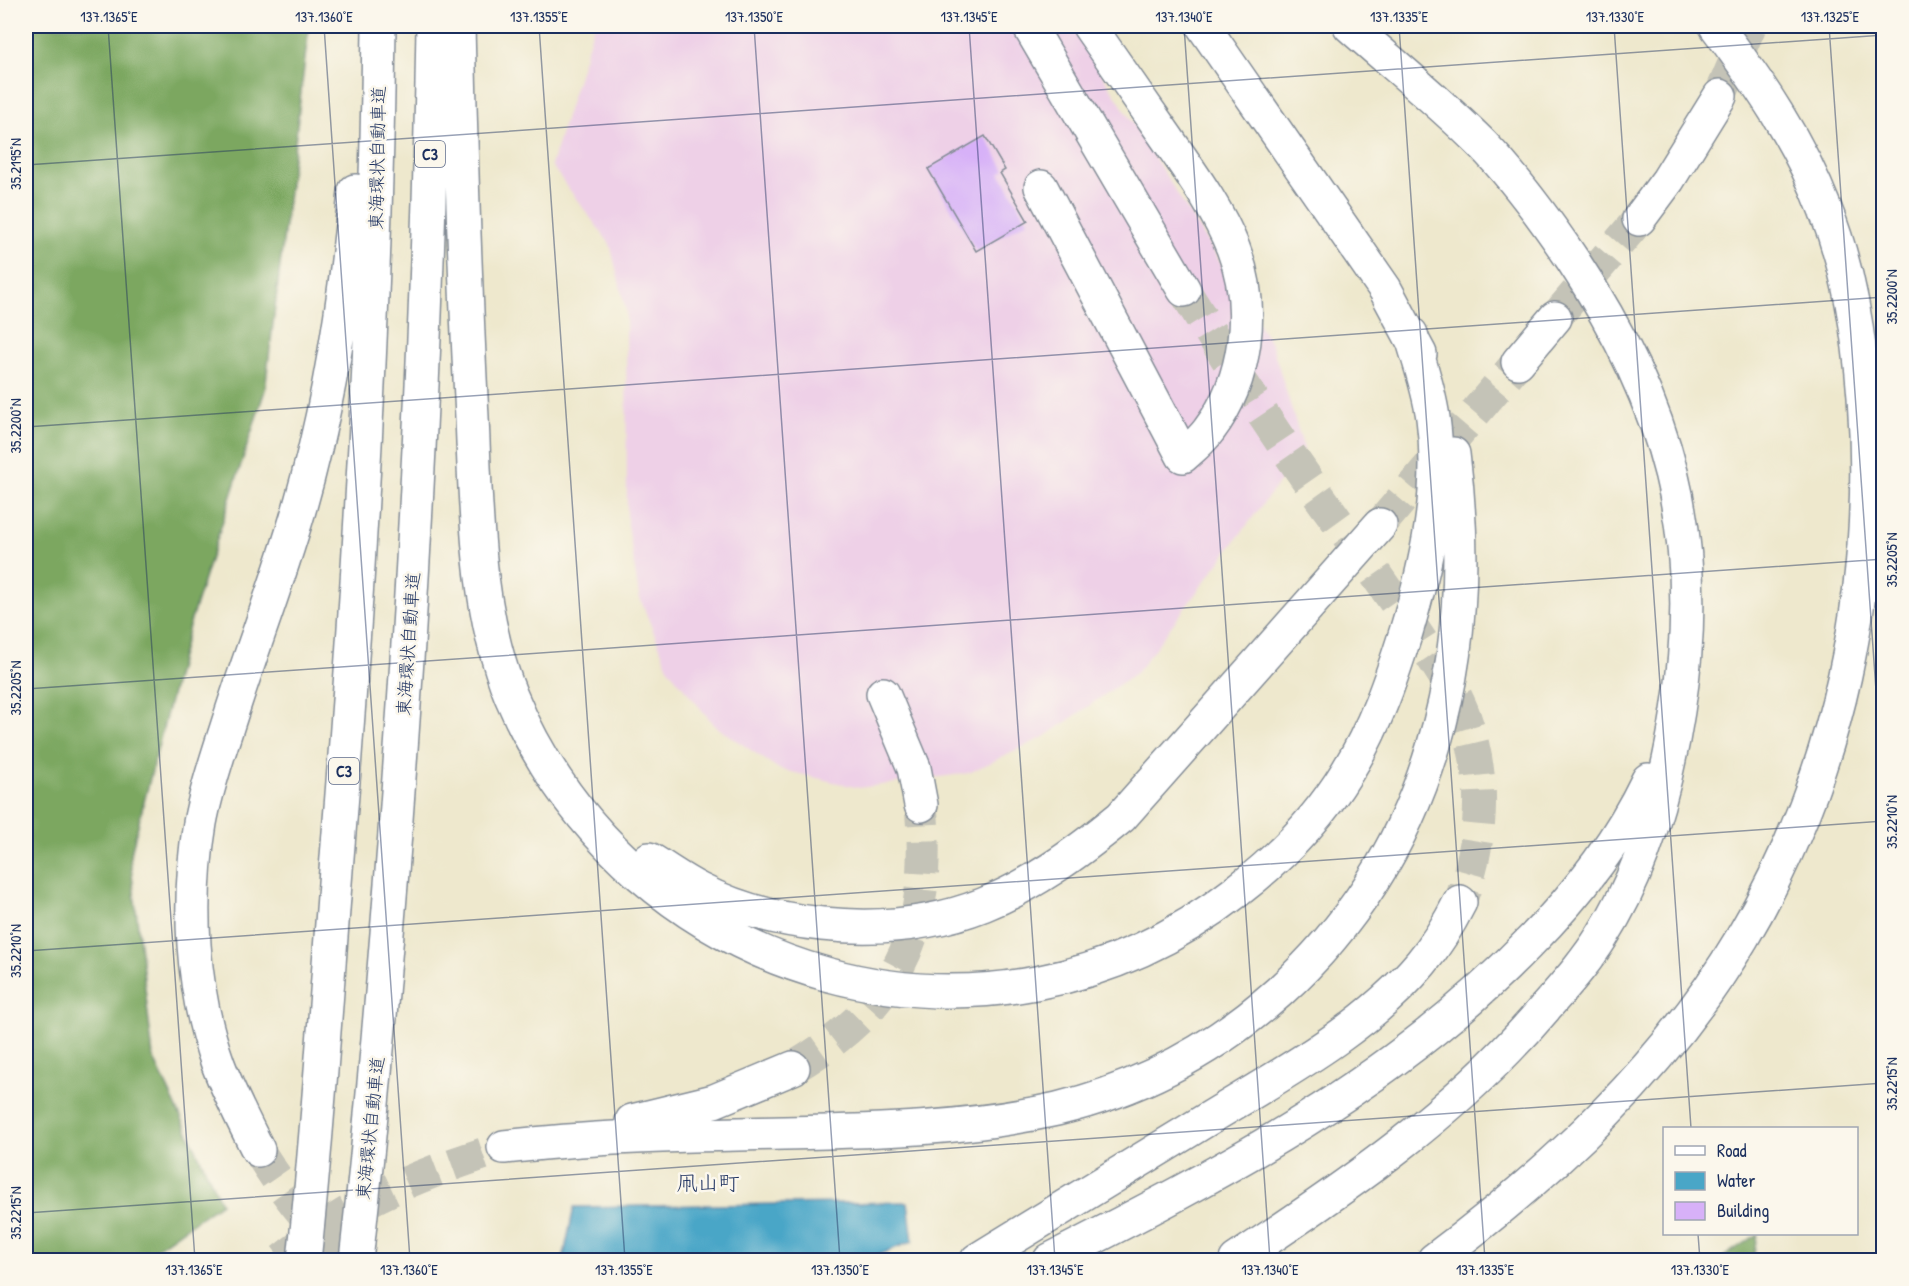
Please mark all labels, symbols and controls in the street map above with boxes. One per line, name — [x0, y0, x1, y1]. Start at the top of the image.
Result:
text: 137.1365°E — [80, 6, 138, 27]
text: 137.1360°E — [295, 6, 353, 27]
text: 137.1355°E — [510, 6, 568, 27]
text: 137.1350°E — [725, 6, 783, 27]
text: 137.1345°E — [940, 6, 998, 27]
text: 137.1340°E — [1155, 6, 1213, 27]
text: 137.1335°E — [1370, 6, 1428, 27]
text: 137.1330°E — [1586, 6, 1645, 27]
text: 137.1325°E — [1801, 6, 1860, 27]
street label: 東海環状自動車道 — [363, 86, 391, 230]
text: 35.2195°N — [5, 138, 26, 190]
road number: C3 — [415, 141, 445, 167]
text: 35.2200°N — [1881, 269, 1902, 325]
text: 35.2200°N — [5, 398, 26, 454]
text: 35.2205°N — [1881, 533, 1902, 587]
street label: 東海環状自動車道 — [391, 571, 425, 717]
text: 35.2205°N — [5, 661, 26, 715]
road number: C3 — [329, 758, 359, 784]
text: 35.2210°N — [1881, 795, 1902, 849]
text: 35.2210°N — [5, 924, 26, 978]
street label: 東海環状自動車道 — [350, 1055, 390, 1201]
text: 35.2215°N — [1881, 1057, 1902, 1111]
legend — [1663, 1127, 1858, 1235]
text: Road — [1717, 1138, 1747, 1163]
district label: 凧山町 — [677, 1168, 740, 1197]
text: Water — [1717, 1168, 1755, 1193]
text: 35.2215°N — [5, 1186, 26, 1240]
text: Building — [1717, 1198, 1769, 1223]
text: 137.1365°E — [165, 1259, 223, 1280]
text: 137.1360°E — [380, 1259, 438, 1280]
text: 137.1355°E — [595, 1259, 653, 1280]
text: 137.1350°E — [811, 1259, 869, 1280]
text: 137.1345°E — [1026, 1259, 1084, 1280]
text: 137.1340°E — [1241, 1259, 1299, 1280]
text: 137.1335°E — [1456, 1259, 1514, 1280]
text: 137.1330°E — [1671, 1259, 1730, 1280]

